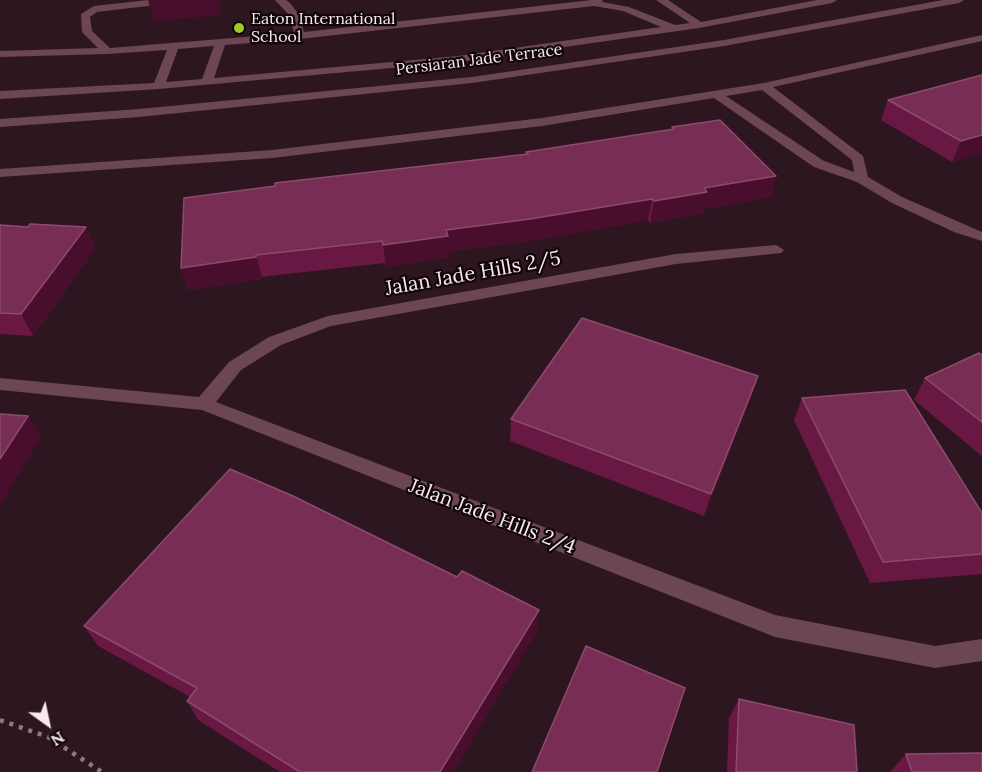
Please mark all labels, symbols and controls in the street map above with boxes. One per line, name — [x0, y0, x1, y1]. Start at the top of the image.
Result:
place label: Eaton International School — [251, 9, 395, 47]
marker: Eaton International School — [232, 21, 246, 35]
street label: Persiaran Jade Terrace — [394, 40, 564, 80]
street label: Jalan Jade Hills 2/5 — [383, 247, 563, 301]
street label: Jalan Jade Hills 2/4 — [405, 474, 579, 560]
north arrow — [18, 694, 78, 754]
text: N — [47, 727, 68, 751]

